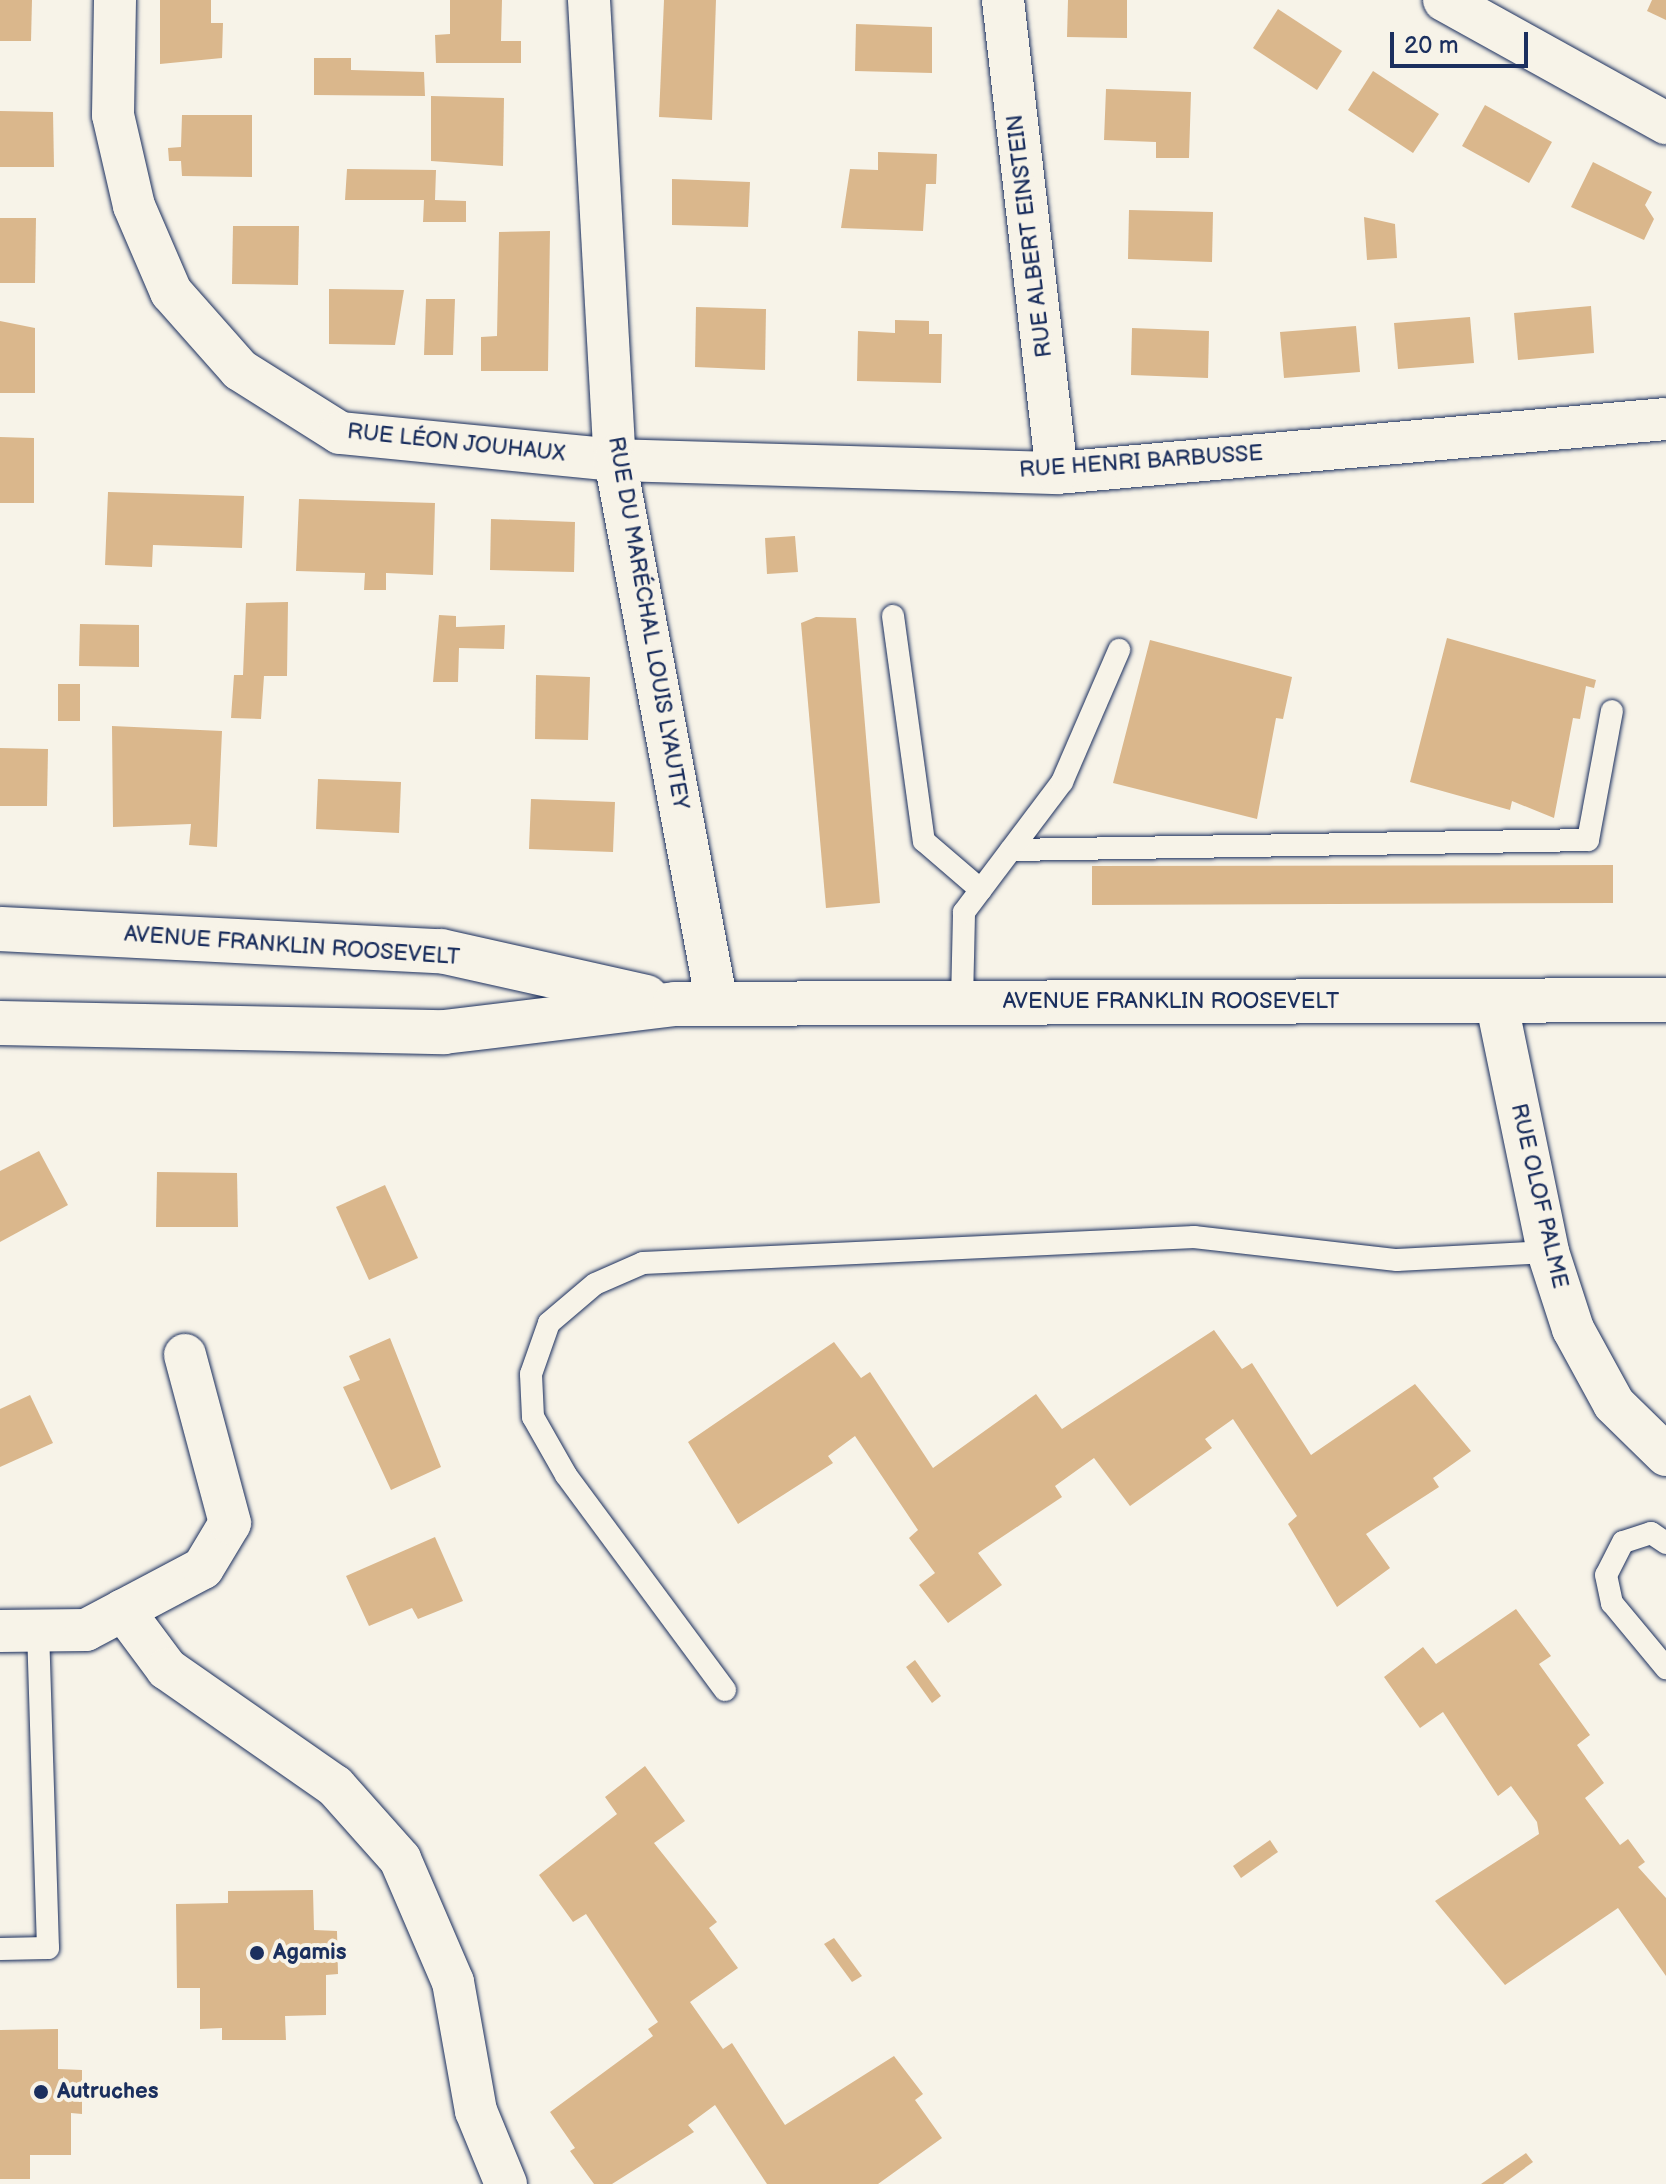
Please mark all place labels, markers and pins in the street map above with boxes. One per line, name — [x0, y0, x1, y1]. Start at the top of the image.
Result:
place label: Agamis — [273, 1940, 347, 1966]
marker: Agamis — [248, 1944, 266, 1962]
place label: Autruches — [57, 2079, 159, 2105]
marker: Autruches — [32, 2083, 50, 2101]

